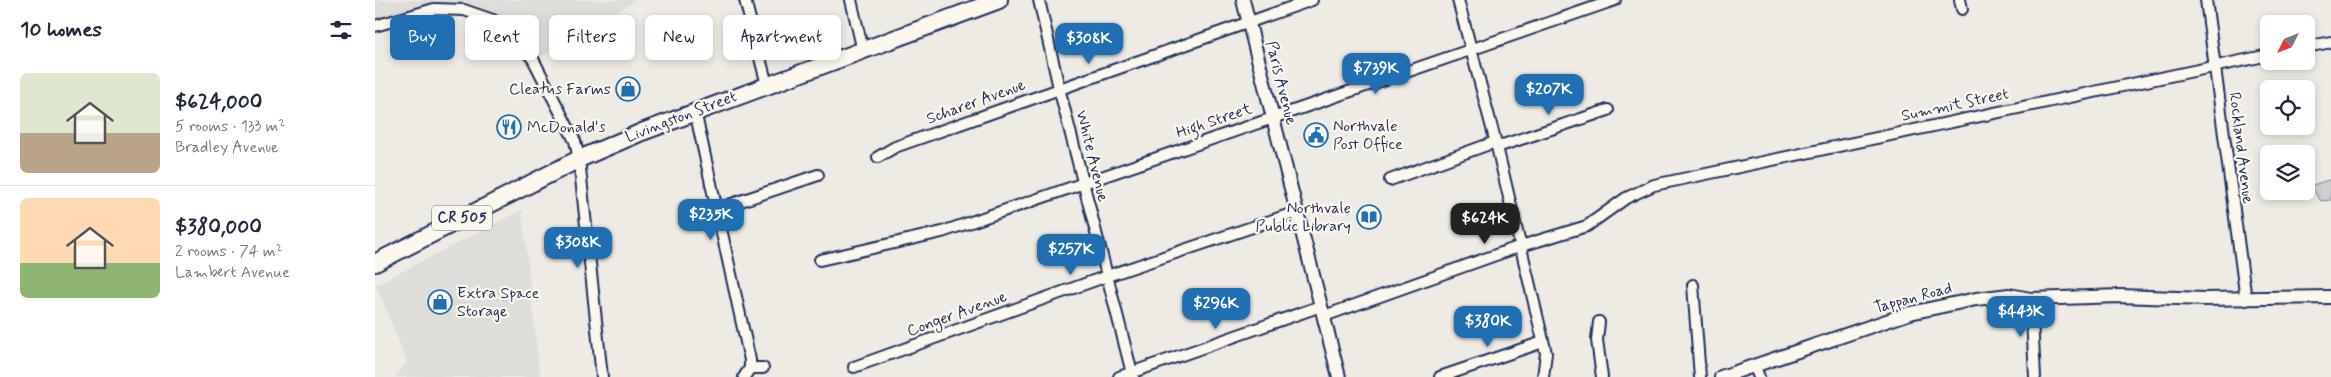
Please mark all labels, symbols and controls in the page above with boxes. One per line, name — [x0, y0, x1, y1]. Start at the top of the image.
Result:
chip: Buy — [390, 15, 455, 60]
chip: Rent — [465, 15, 539, 60]
chip: Filters — [549, 15, 635, 60]
chip: New — [645, 15, 713, 60]
chip: Apartment — [723, 15, 841, 60]
north arrow — [2260, 15, 2315, 70]
map controls — [2260, 15, 2315, 200]
text: 10 homes — [20, 16, 102, 44]
icon: filters — [327, 16, 355, 44]
pin: $308K — [1054, 22, 1124, 65]
text: $308K — [1066, 28, 1112, 49]
street label: Paris Avenue — [1260, 39, 1302, 128]
pin: $739K — [1341, 52, 1411, 95]
text: $739K — [1353, 58, 1399, 79]
street label: Scharer Avenue — [924, 74, 1029, 130]
pin: $207K — [1514, 74, 1584, 116]
shop icon: Cleatus Farms — [615, 76, 641, 102]
place label: Cleatus Farms — [509, 79, 611, 100]
text: $207K — [1526, 79, 1572, 100]
button: locate — [2260, 80, 2315, 135]
street label: Summit Street — [1899, 83, 2011, 127]
street label: Livingston Street — [622, 86, 740, 148]
text: $624,000 — [175, 88, 263, 116]
street label: Rockland Avenue — [2224, 91, 2258, 205]
icon: home — [60, 93, 120, 153]
street label: High Street — [1173, 98, 1256, 145]
street label: White Avenue — [1070, 108, 1114, 204]
restaurant icon: McDonald's — [496, 114, 522, 140]
text: 5 rooms · 133 m² — [175, 116, 285, 137]
place label: Northvale Post Office — [1333, 116, 1403, 155]
place label: McDonald's — [527, 117, 606, 138]
public building icon: Northvale Post Office — [1303, 122, 1329, 148]
text: Bradley Avenue — [175, 137, 279, 158]
button: layers — [2260, 145, 2315, 200]
pin: $235K — [676, 198, 746, 241]
place label: Northvale Public Library — [1256, 198, 1351, 237]
pin: $624K — [1450, 202, 1520, 245]
text: $235K — [689, 204, 733, 225]
library icon: Northvale Public Library — [1356, 204, 1382, 230]
road number: CR 505 — [432, 206, 492, 230]
text: $624K — [1462, 208, 1508, 229]
text: $380,000 — [175, 213, 262, 241]
icon: home — [60, 218, 120, 278]
pin: $308K — [543, 226, 613, 269]
text: $308K — [555, 232, 601, 253]
pin: $257K — [1036, 234, 1106, 276]
text: $257K — [1048, 239, 1094, 260]
text: 2 rooms · 74 m² — [175, 241, 283, 262]
text: Lambert Avenue — [175, 262, 290, 283]
street label: Tappan Road — [1872, 277, 1954, 319]
place label: Extra Space Storage — [457, 283, 540, 322]
street label: Conger Avenue — [904, 286, 1011, 343]
pin: $296K — [1181, 288, 1251, 330]
shop icon: Extra Space Storage — [427, 289, 453, 315]
text: $296K — [1193, 293, 1239, 314]
pin: $443K — [1986, 296, 2056, 338]
text: $443K — [1998, 301, 2044, 322]
pin: $380K — [1453, 306, 1523, 348]
text: $380K — [1465, 311, 1511, 332]

